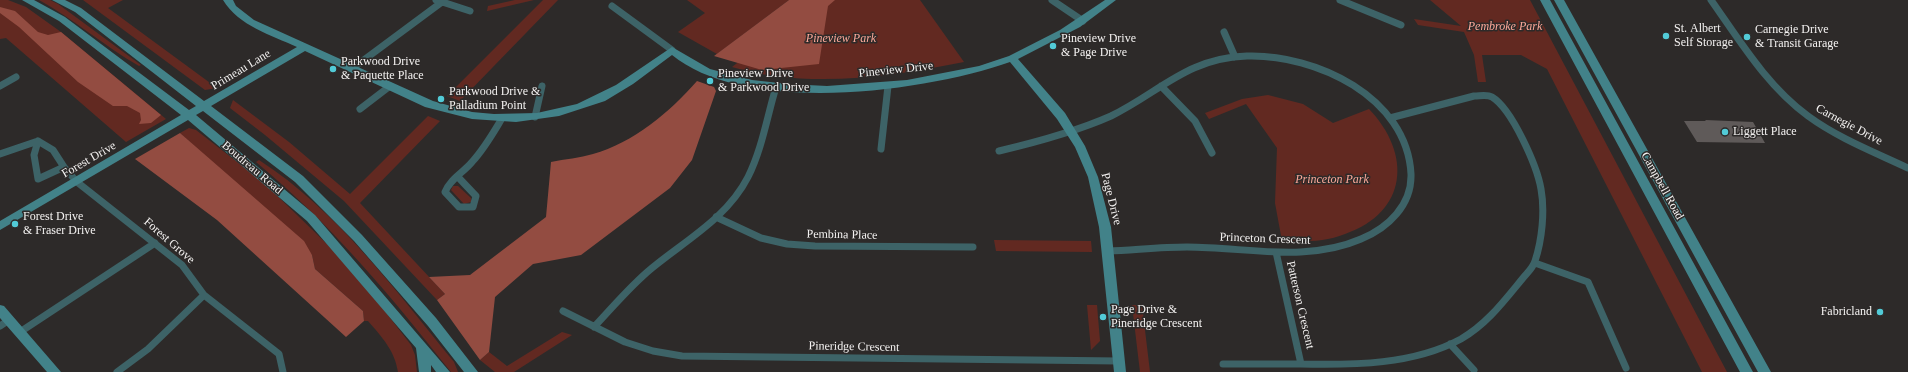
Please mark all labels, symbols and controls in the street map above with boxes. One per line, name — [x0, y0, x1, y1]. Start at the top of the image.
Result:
park label: Pembroke Park — [1468, 20, 1542, 34]
place label: St. Albert Self Storage — [1674, 22, 1733, 50]
place label: Carnegie Drive & Transit Garage — [1755, 23, 1839, 51]
marker: St. Albert Self Storage — [1661, 31, 1671, 41]
park label: Pineview Park — [806, 32, 876, 46]
place label: Pineview Drive & Page Drive — [1061, 32, 1136, 60]
marker: Carnegie Drive & Transit Garage — [1742, 32, 1752, 42]
marker: Pineview Drive & Page Drive — [1048, 41, 1058, 51]
street label: Primeau Lane — [209, 47, 273, 93]
place label: Parkwood Drive & Paquette Place — [341, 55, 424, 83]
street label: Pineview Drive — [858, 59, 934, 81]
marker: Parkwood Drive & Paquette Place — [328, 64, 338, 74]
place label: Pineview Drive & Parkwood Drive — [718, 67, 809, 95]
marker: Pineview Drive & Parkwood Drive — [705, 76, 715, 86]
place label: Parkwood Drive & Palladium Point — [449, 85, 540, 113]
marker: Parkwood Drive & Palladium Point — [436, 94, 446, 104]
street label: Carnegie Drive — [1813, 101, 1885, 149]
place label: Liggett Place — [1733, 125, 1797, 139]
marker: Liggett Place — [1720, 127, 1730, 137]
street label: Boudreau Road — [219, 138, 285, 198]
street label: Forest Drive — [59, 139, 119, 181]
street label: Campbell Road — [1638, 150, 1686, 222]
street label: Page Drive — [1098, 171, 1124, 227]
park label: Princeton Park — [1295, 173, 1369, 187]
place label: Forest Drive & Fraser Drive — [23, 210, 96, 238]
street label: Forest Grove — [141, 215, 197, 267]
marker: Forest Drive & Fraser Drive — [10, 219, 20, 229]
street label: Pembina Place — [806, 227, 878, 243]
street label: Princeton Crescent — [1219, 230, 1311, 248]
street label: Patterson Crescent — [1283, 260, 1317, 350]
place label: Page Drive & Pineridge Crescent — [1111, 303, 1202, 331]
place label: Fabricland — [1821, 305, 1872, 319]
marker: Fabricland — [1875, 307, 1885, 317]
marker: Page Drive & Pineridge Crescent — [1098, 312, 1108, 322]
street label: Pineridge Crescent — [808, 339, 900, 355]

